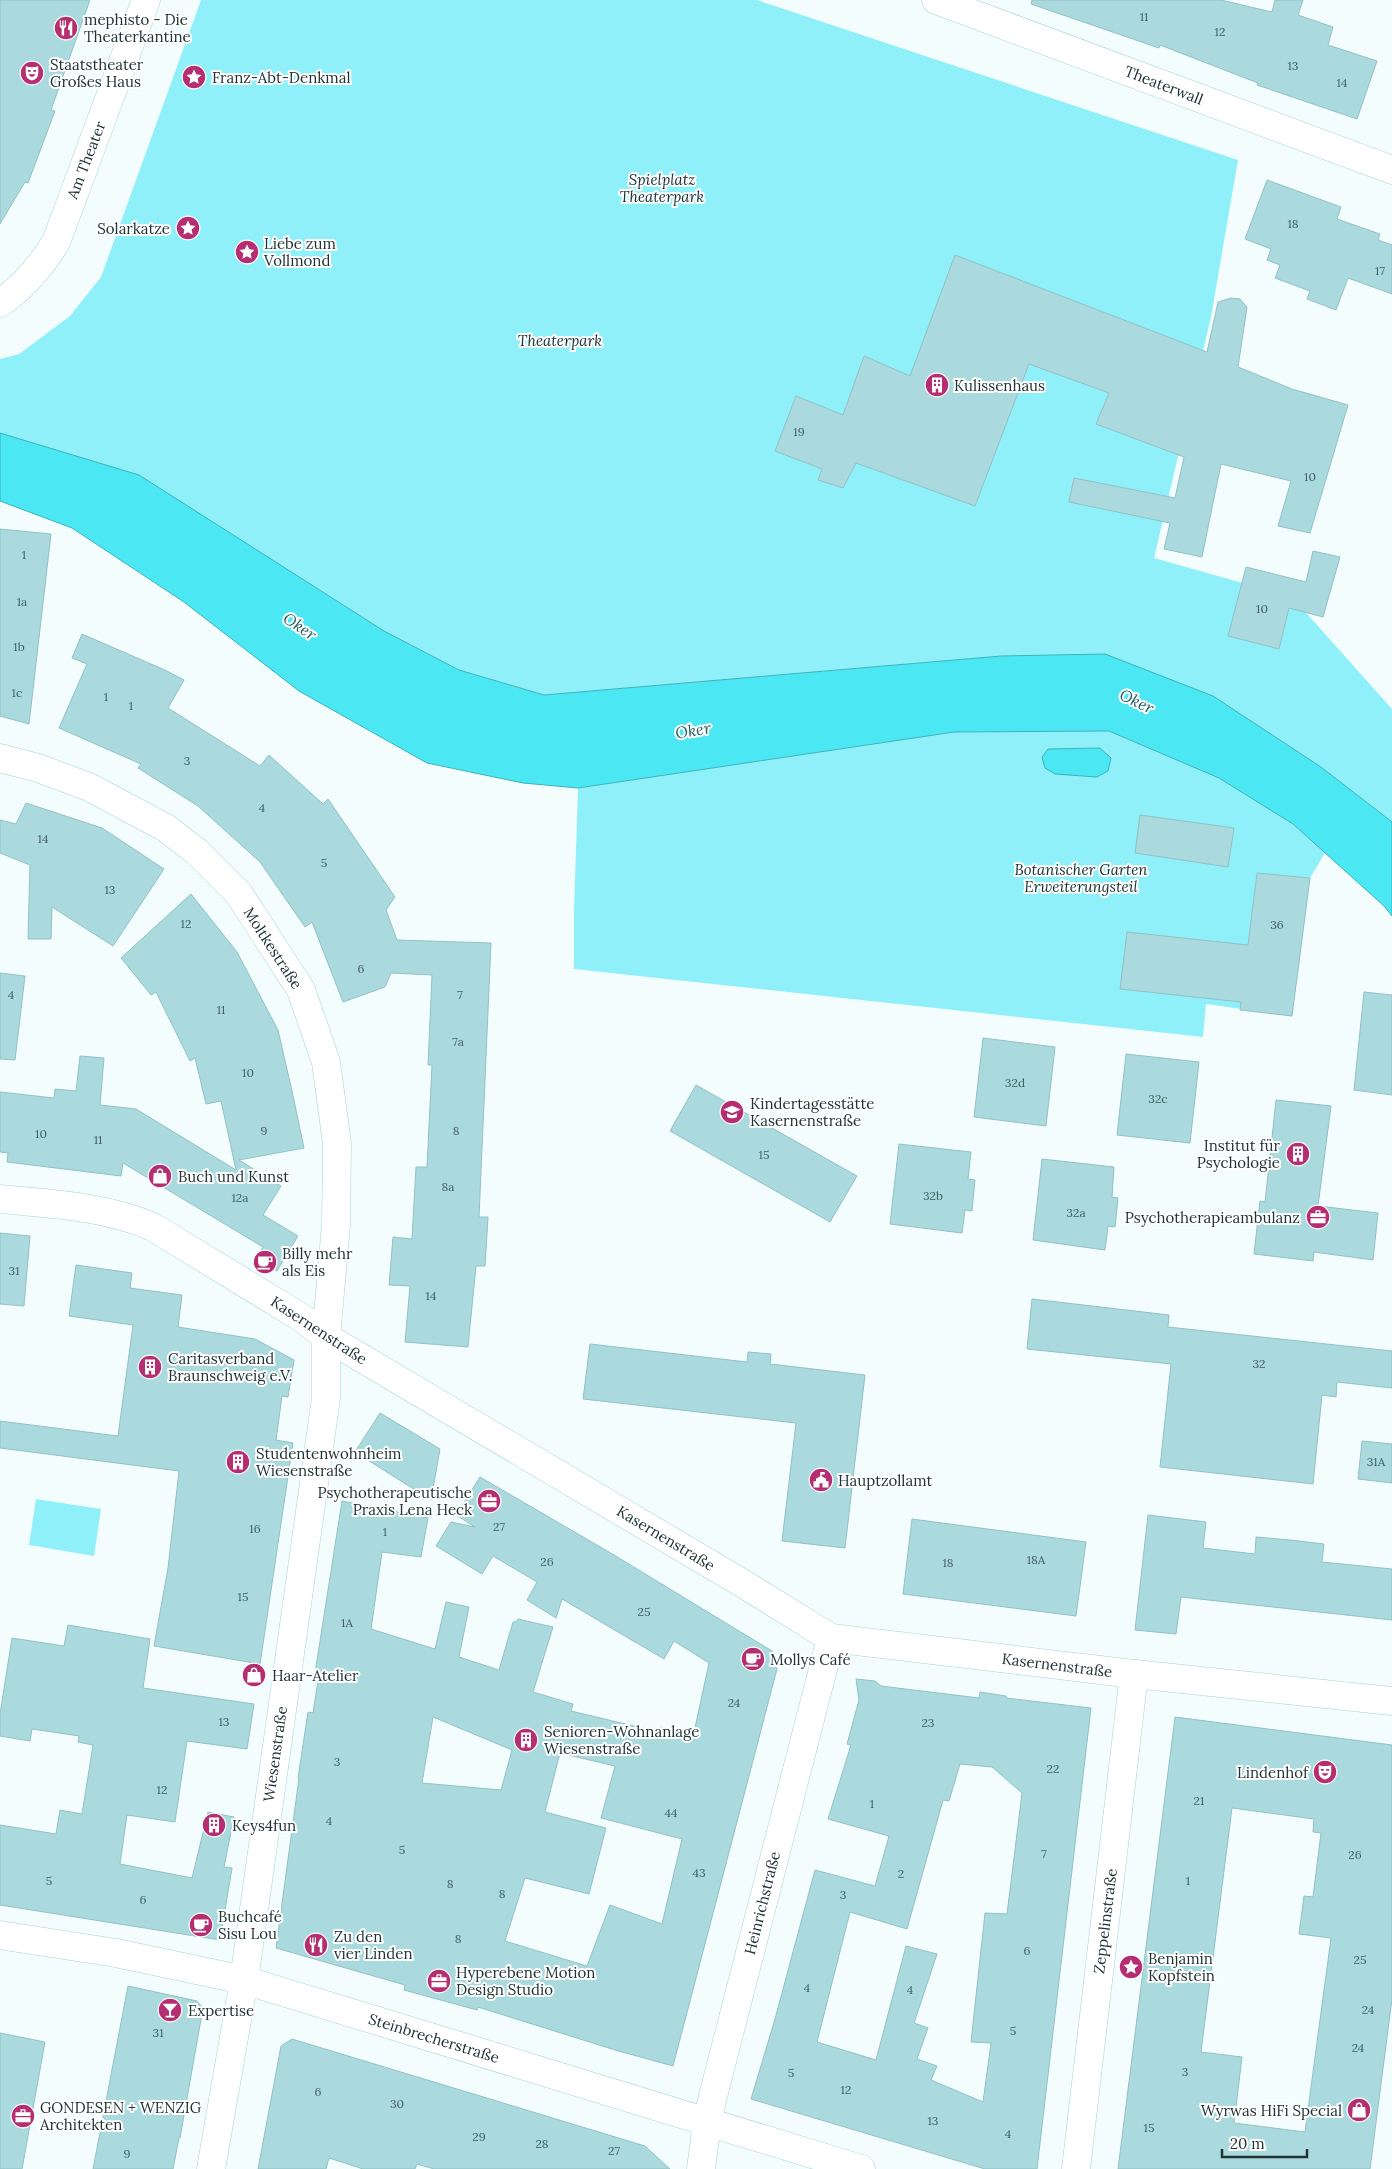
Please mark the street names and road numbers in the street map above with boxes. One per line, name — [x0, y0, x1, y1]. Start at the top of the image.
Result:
street label: Theaterwall — [1122, 61, 1206, 109]
street label: Am Theater — [62, 118, 110, 202]
street label: Moltkestraße — [240, 904, 306, 992]
street label: Kasernenstraße — [267, 1292, 371, 1368]
street label: Kasernenstraße — [613, 1501, 719, 1575]
street label: Kasernenstraße — [1001, 1649, 1113, 1681]
street label: Wiesenstraße — [259, 1705, 291, 1803]
street label: Heinrichstraße — [740, 1849, 784, 1957]
street label: Zeppelinstraße — [1089, 1867, 1121, 1975]
street label: Steinbrecherstraße — [366, 2009, 502, 2067]

